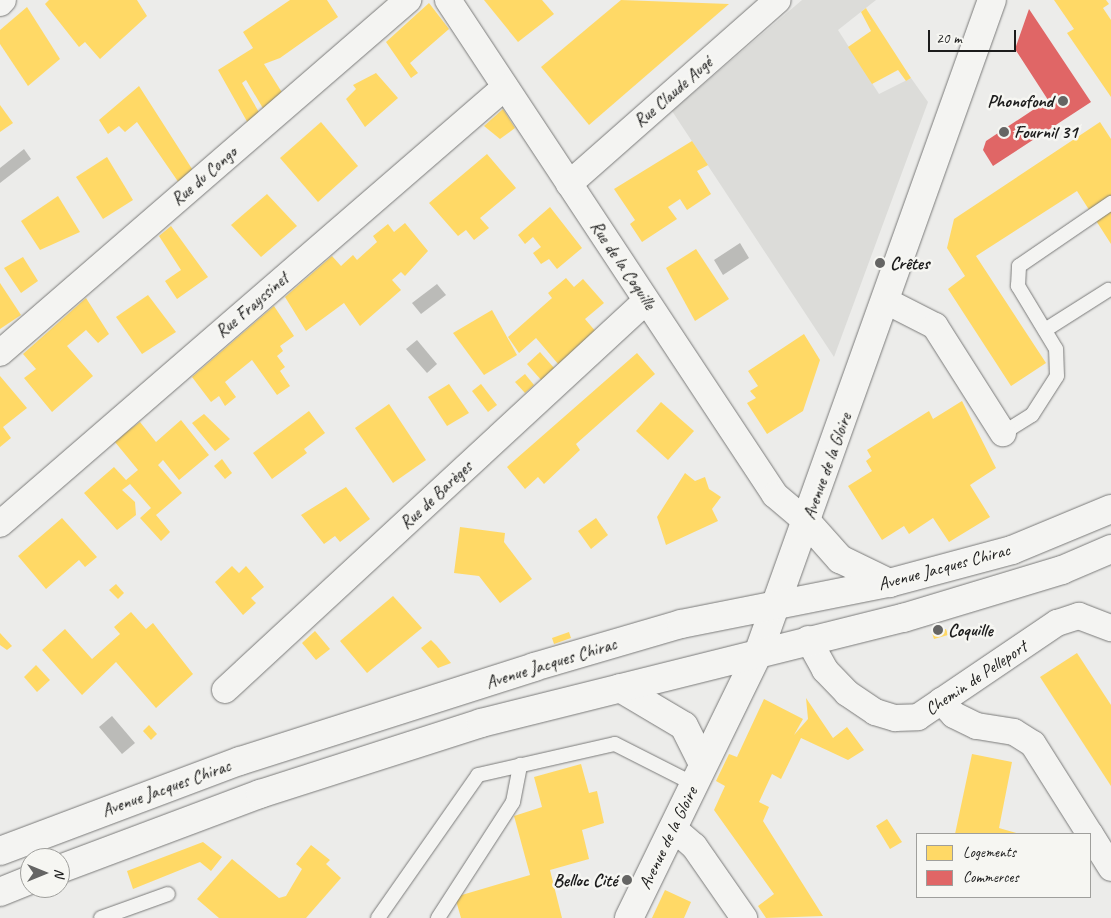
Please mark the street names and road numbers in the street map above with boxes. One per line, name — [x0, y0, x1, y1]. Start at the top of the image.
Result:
street label: Rue Claude Augé — [629, 52, 717, 132]
street label: Rue du Congo — [167, 142, 241, 210]
street label: Rue de la Coquille — [585, 217, 661, 313]
street label: Rue Frayssinet — [211, 267, 293, 343]
street label: Avenue de la Gloire — [798, 410, 856, 522]
street label: Rue de Barèges — [395, 456, 477, 534]
street label: Avenue Jacques Chirac — [876, 539, 1012, 595]
street label: Avenue Jacques Chirac — [483, 633, 619, 693]
street label: Chemin de Pelleport — [921, 636, 1031, 720]
street label: Avenue Jacques Chirac — [99, 755, 233, 821]
street label: Avenue de la Gloire — [634, 783, 702, 893]

